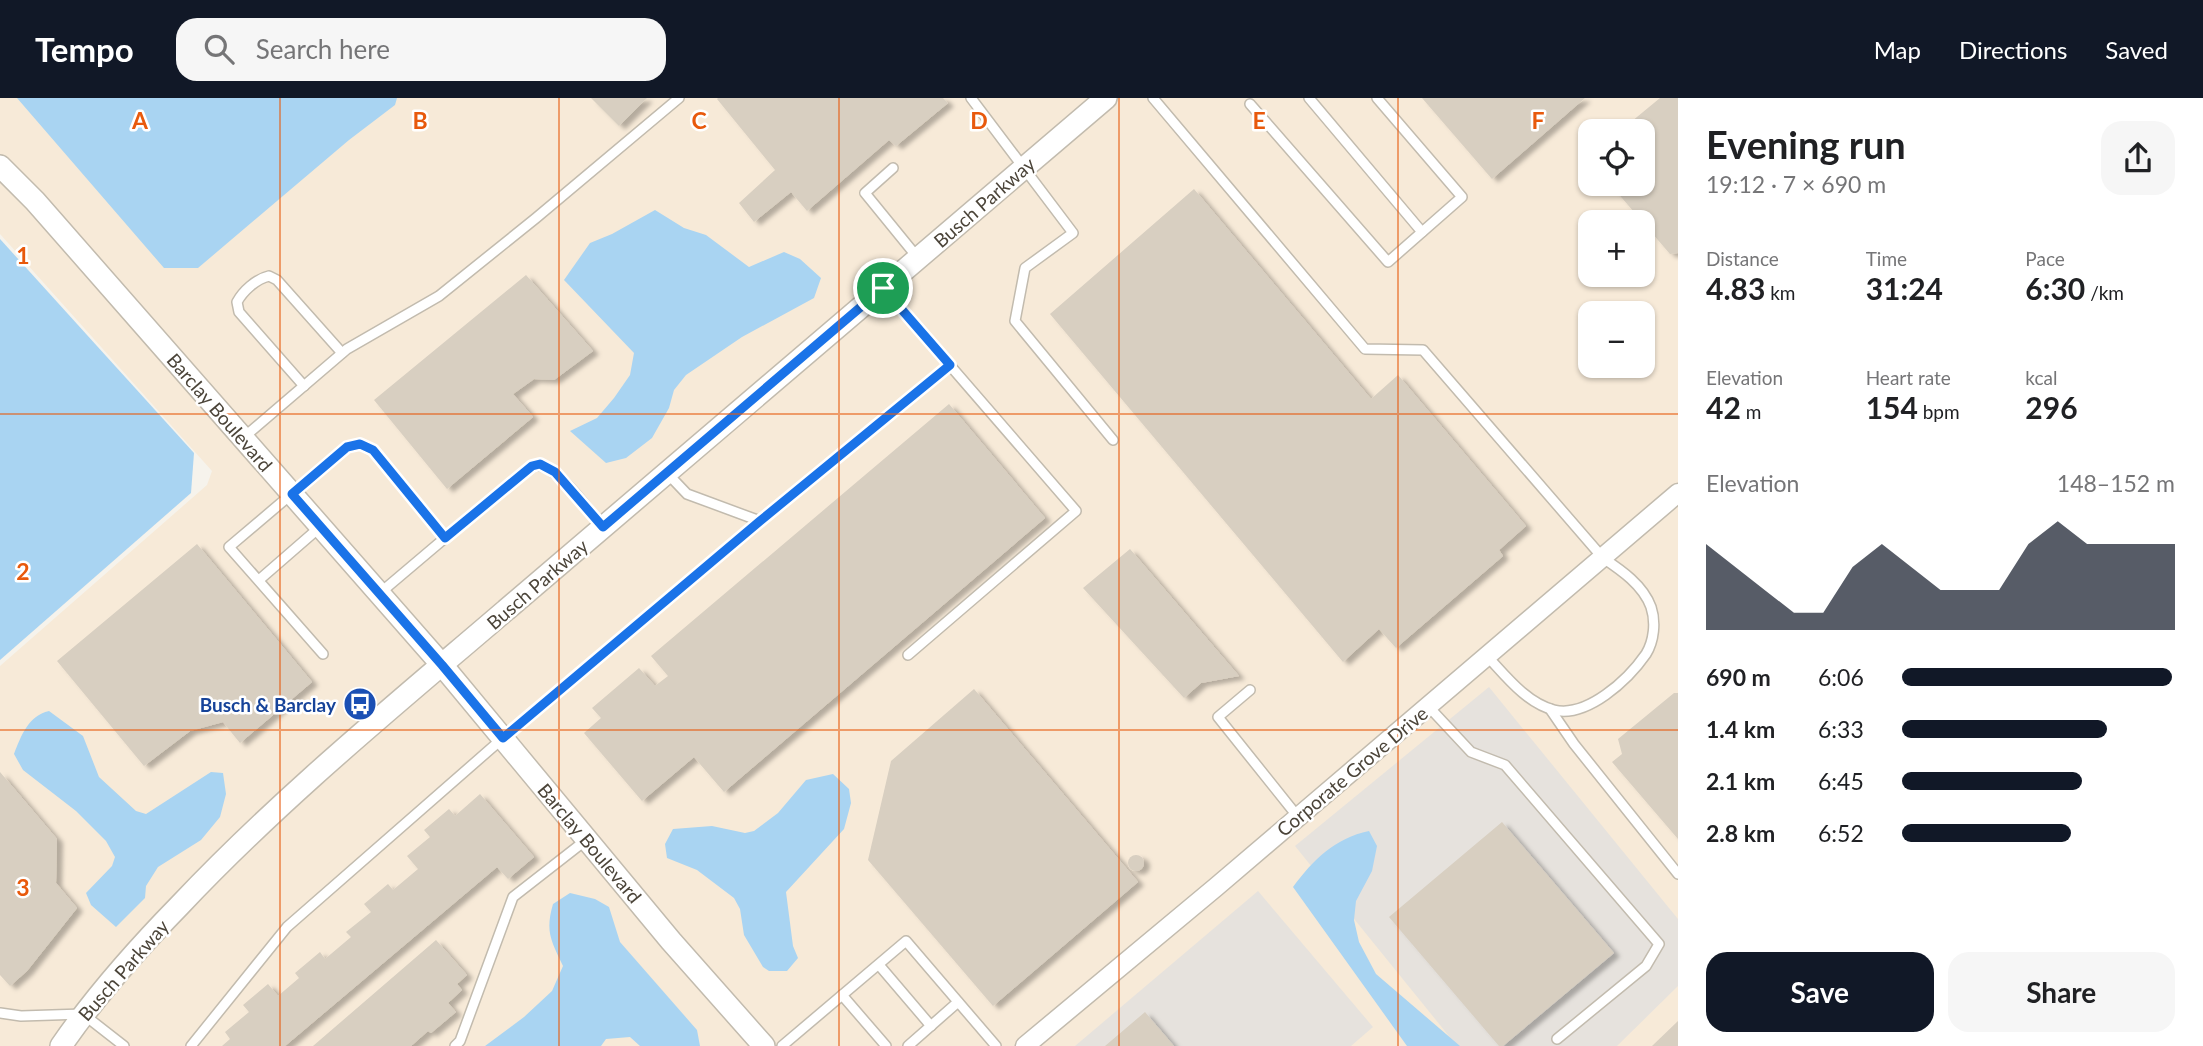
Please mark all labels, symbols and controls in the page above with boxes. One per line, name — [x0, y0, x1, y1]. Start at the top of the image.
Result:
search box — [176, 18, 666, 81]
text: Tempo — [35, 29, 134, 69]
icon: search — [200, 30, 238, 68]
text: Search here — [256, 33, 390, 65]
text: Map — [1874, 35, 1921, 64]
text: Directions — [1959, 35, 2067, 64]
text: Saved — [2105, 35, 2168, 64]
text: A — [131, 106, 149, 134]
text: B — [412, 106, 428, 134]
text: C — [691, 106, 707, 134]
text: D — [970, 106, 988, 134]
text: E — [1252, 106, 1266, 134]
text: F — [1531, 106, 1545, 134]
map controls — [1578, 119, 1655, 378]
button: locate — [1578, 119, 1655, 196]
text: Evening run — [1706, 121, 1906, 167]
button: share — [2101, 121, 2175, 195]
street label: Busch Parkway — [929, 152, 1039, 252]
text: 19:12 · 7 × 690 m — [1706, 170, 1886, 198]
button: + — [1578, 210, 1655, 287]
text: 1 — [16, 241, 30, 269]
text: Distance — [1706, 247, 1779, 270]
text: Time — [1866, 247, 1907, 270]
text: Pace — [2025, 247, 2065, 270]
pin — [853, 258, 913, 318]
icon: arrive — [864, 269, 902, 307]
text: 4.83 — [1706, 270, 1765, 306]
text: 31:24 — [1866, 270, 1943, 306]
text: 6:30 — [2025, 270, 2085, 306]
text: km — [1765, 281, 1795, 304]
text: /km — [2085, 281, 2124, 304]
button: − — [1578, 301, 1655, 378]
street label: Barclay Boulevard — [162, 348, 278, 476]
text: Elevation — [1706, 366, 1783, 389]
text: Heart rate — [1866, 366, 1951, 389]
text: kcal — [2025, 366, 2057, 389]
text: 42 — [1706, 389, 1741, 425]
text: 154 — [1866, 389, 1918, 425]
text: 296 — [2025, 389, 2078, 425]
text: m — [1741, 400, 1761, 423]
text: bpm — [1918, 400, 1960, 423]
text: Elevation — [1706, 469, 1799, 497]
text: 148–152 m — [2057, 469, 2175, 497]
street label: Busch Parkway — [482, 534, 592, 634]
text: 2 — [16, 557, 30, 585]
text: 690 m — [1706, 663, 1771, 691]
text: 6:06 — [1818, 663, 1864, 691]
bus stop icon: Busch & Barclay — [341, 685, 379, 723]
place label: Busch & Barclay — [200, 693, 337, 716]
street label: Corporate Grove Drive — [1272, 701, 1432, 841]
text: 1.4 km — [1706, 715, 1775, 743]
text: 6:33 — [1818, 715, 1864, 743]
text: 2.1 km — [1706, 767, 1775, 795]
text: 6:45 — [1818, 767, 1864, 795]
street label: Barclay Boulevard — [533, 778, 647, 908]
text: 2.8 km — [1706, 819, 1775, 847]
text: 6:52 — [1818, 819, 1864, 847]
text: 3 — [16, 873, 30, 901]
street label: Busch Parkway — [73, 915, 173, 1025]
button: Save — [1706, 952, 1934, 1032]
button: Share — [1948, 952, 2175, 1032]

